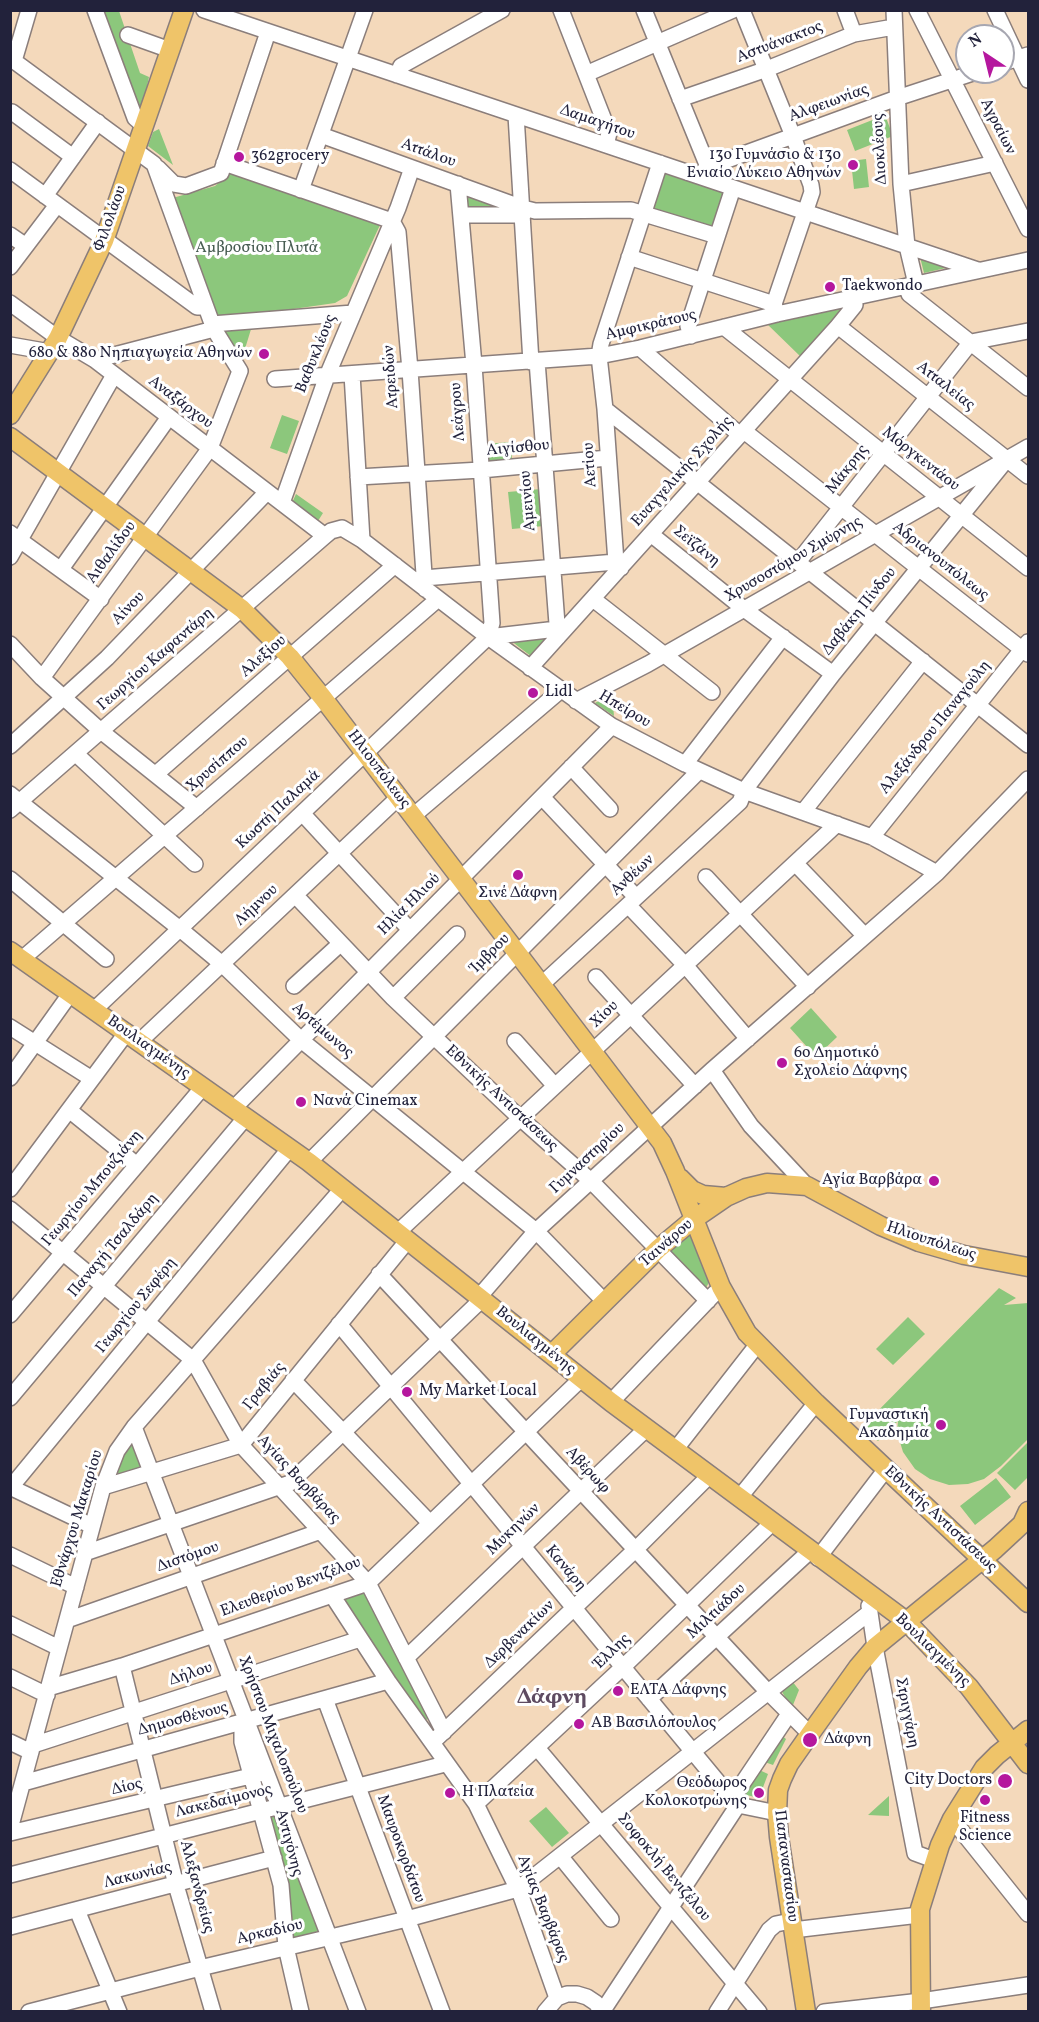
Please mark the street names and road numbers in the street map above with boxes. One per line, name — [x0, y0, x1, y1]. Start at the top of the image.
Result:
street label: Αστυάνακτος — [734, 18, 826, 68]
street label: Αλφειωνίας — [786, 81, 872, 127]
street label: Αγραίων — [975, 96, 1019, 158]
street label: Δαμαγήτου — [557, 101, 637, 145]
street label: Διοκλέους — [870, 113, 892, 185]
street label: Αττάλου — [398, 135, 458, 173]
street label: Φιλολάου — [90, 184, 132, 254]
street label: Αμφικράτους — [604, 306, 698, 346]
street label: Βαθυκλέους — [293, 312, 341, 396]
street label: Ατρειδών — [380, 345, 404, 409]
street label: Ατταλείας — [912, 358, 978, 416]
street label: Αναξάρχου — [144, 372, 216, 434]
street label: Λεάγρου — [447, 382, 471, 442]
street label: Ευαγγελικής Σχολής — [628, 413, 738, 531]
street label: Μόργκεντάου — [877, 424, 963, 496]
street label: Αιγίσθου — [486, 437, 550, 461]
street label: Μάκρης — [823, 441, 873, 499]
street label: Αετίου — [580, 442, 602, 488]
street label: Αμεινίου — [517, 470, 541, 532]
street label: Χρυσοστόμου Σμύρνης — [722, 513, 866, 607]
street label: Αιθαλίδου — [83, 518, 141, 588]
street label: Αδριανουπόλεως — [888, 518, 992, 606]
street label: Σεϊζάνη — [669, 522, 723, 572]
street label: Δαβάκη Πίνδου — [819, 564, 901, 660]
street label: Αίνου — [108, 588, 150, 630]
street label: Γεωργίου Καφαντάρη — [94, 604, 218, 716]
street label: Αλεξίου — [237, 632, 291, 682]
street label: Αλεξάνδρου Παναγούλη — [876, 657, 996, 799]
street label: Ηπείρου — [594, 687, 654, 733]
street label: Ηλιουπόλεως — [342, 727, 414, 813]
street label: Χρυσίππου — [183, 733, 253, 797]
street label: Κωστή Παλαμά — [233, 766, 325, 854]
street label: Ανθέων — [607, 851, 659, 901]
street label: Ηλία Ηλιού — [375, 870, 445, 940]
street label: Λήμνου — [231, 881, 283, 931]
street label: Ίμβρου — [467, 930, 515, 978]
street label: Χίου — [587, 997, 623, 1033]
street label: Αρτέμωνος — [287, 999, 357, 1063]
street label: Βουλιαγμένης — [103, 1012, 193, 1084]
street label: Εθνικής Αντιστάσεως — [441, 1042, 561, 1156]
street label: Γυμναστηρίου — [547, 1119, 629, 1199]
street label: Γεωργίου Μπουζιάνη — [39, 1127, 147, 1251]
street label: Παναγή Τσαλδάρη — [65, 1190, 163, 1302]
street label: Ταινάρου — [637, 1216, 697, 1272]
street label: Ηλιουπόλεως — [884, 1218, 978, 1266]
street label: Γεωργίου Σεφέρη — [92, 1254, 182, 1358]
street label: Βουλιαγμένης — [491, 1303, 579, 1379]
street label: Γραβιάς — [240, 1359, 290, 1415]
street label: Αγίας Βαρβάρας — [252, 1432, 344, 1528]
street label: Αβέρωφ — [561, 1444, 613, 1498]
street label: Εθνάρχου Μακαρίου — [48, 1448, 108, 1590]
street label: Εθνικής Αντιστάσεως — [880, 1463, 1000, 1577]
street label: Μυκηνών — [483, 1500, 545, 1560]
street label: Διστόμου — [154, 1538, 222, 1578]
street label: Κανάρη — [540, 1542, 590, 1596]
street label: Ελευθερίου Βενιζέλου — [218, 1554, 364, 1622]
street label: Μιλτιάδου — [684, 1580, 750, 1644]
street label: Δερβενακίων — [481, 1597, 559, 1673]
street label: Βουλιαγμένης — [890, 1610, 974, 1692]
street label: Έλλης — [591, 1630, 635, 1674]
street label: Χρήστου Μιχαλοπούλου — [233, 1654, 311, 1816]
street label: Δήλου — [167, 1659, 215, 1691]
street label: Στριγγάρη — [890, 1676, 922, 1750]
street label: Δημοσθένους — [136, 1699, 230, 1741]
street label: Δίος — [110, 1775, 144, 1801]
street label: Λακεδαίμονος — [174, 1781, 274, 1823]
street label: Μαυροκορδάτου — [372, 1792, 428, 1906]
street label: Αντιγόνης — [270, 1807, 306, 1879]
street label: Παπαναστασίου — [769, 1809, 801, 1923]
street label: Σοφοκλή Βενιζέλου — [612, 1810, 714, 1926]
street label: Αλεξανδρείας — [174, 1839, 218, 1935]
street label: Αγίας Βαρβάρας — [512, 1853, 572, 1965]
street label: Λακωνίας — [102, 1858, 174, 1894]
street label: Αρκαδίου — [235, 1916, 305, 1950]

